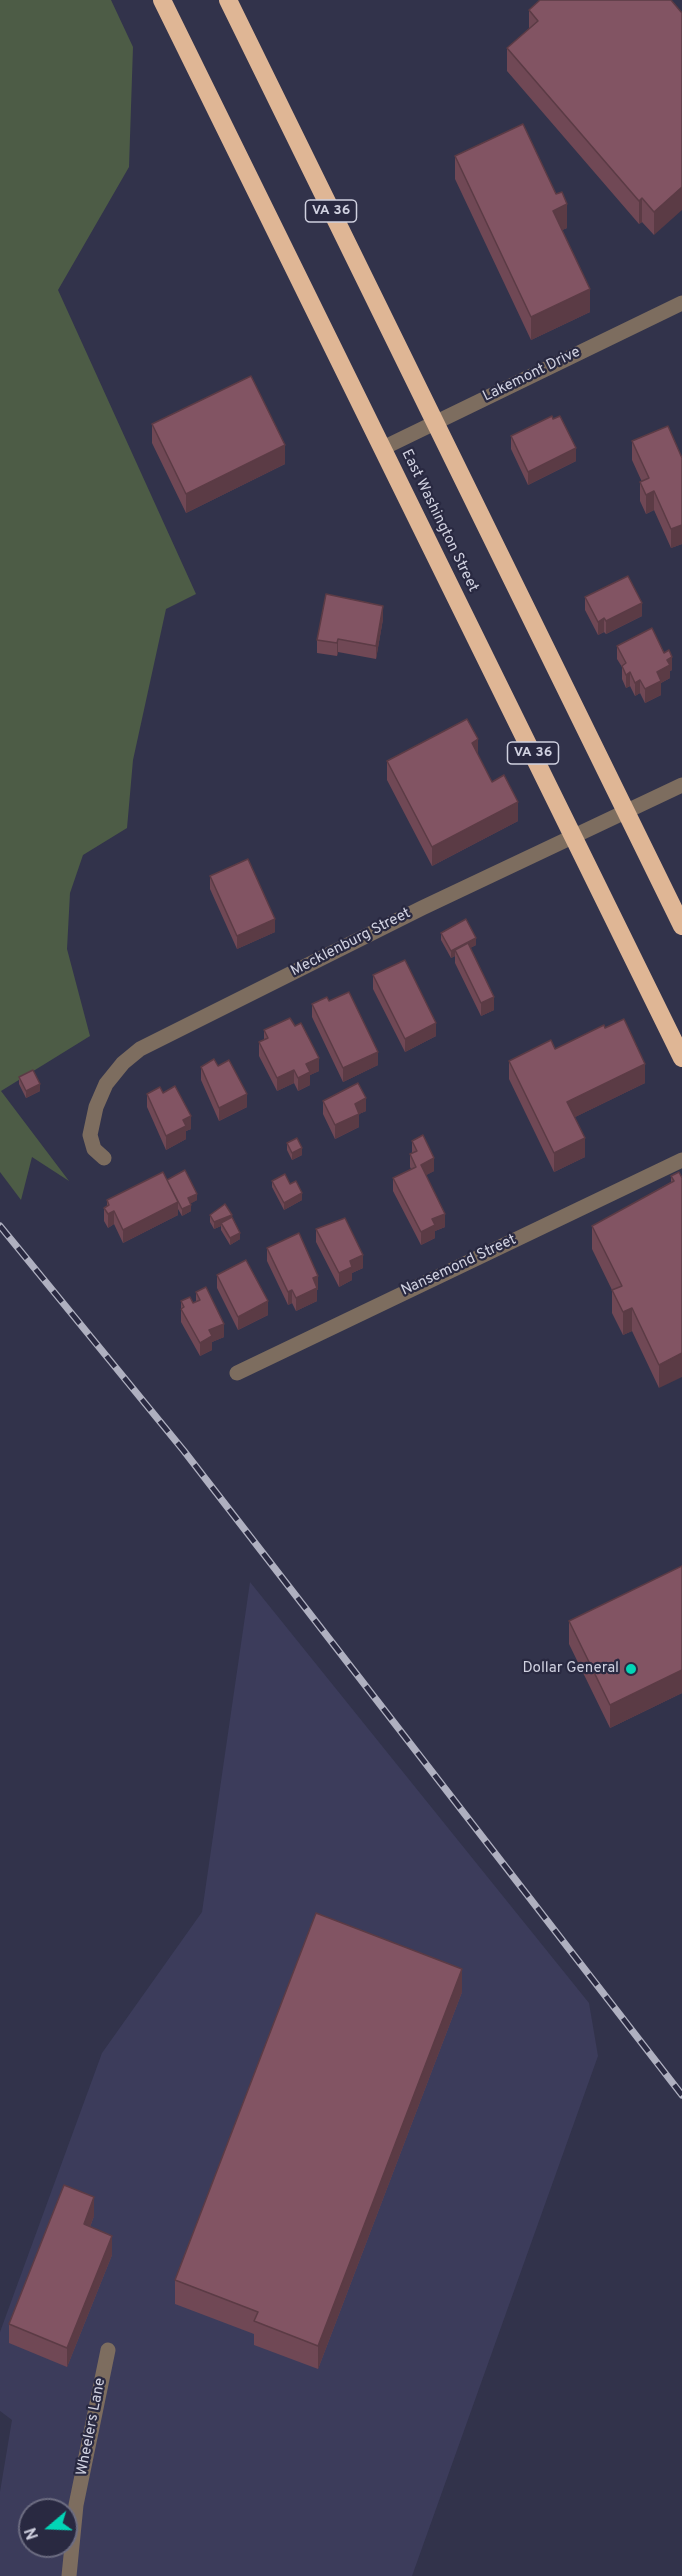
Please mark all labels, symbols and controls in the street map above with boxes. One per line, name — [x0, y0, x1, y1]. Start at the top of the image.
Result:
road number: VA 36 — [306, 200, 356, 222]
street label: Lakemont Drive — [480, 344, 584, 406]
street label: East Washington Street — [397, 447, 481, 595]
road number: VA 36 — [508, 742, 558, 764]
street label: Mecklenburg Street — [288, 905, 414, 981]
street label: Nansemond Street — [399, 1231, 519, 1301]
place label: Dollar General — [522, 1660, 619, 1678]
marker: Dollar General — [624, 1662, 638, 1676]
street label: Wheelers Lane — [74, 2377, 110, 2477]
north arrow — [18, 2498, 78, 2558]
text: N — [22, 2525, 44, 2542]

